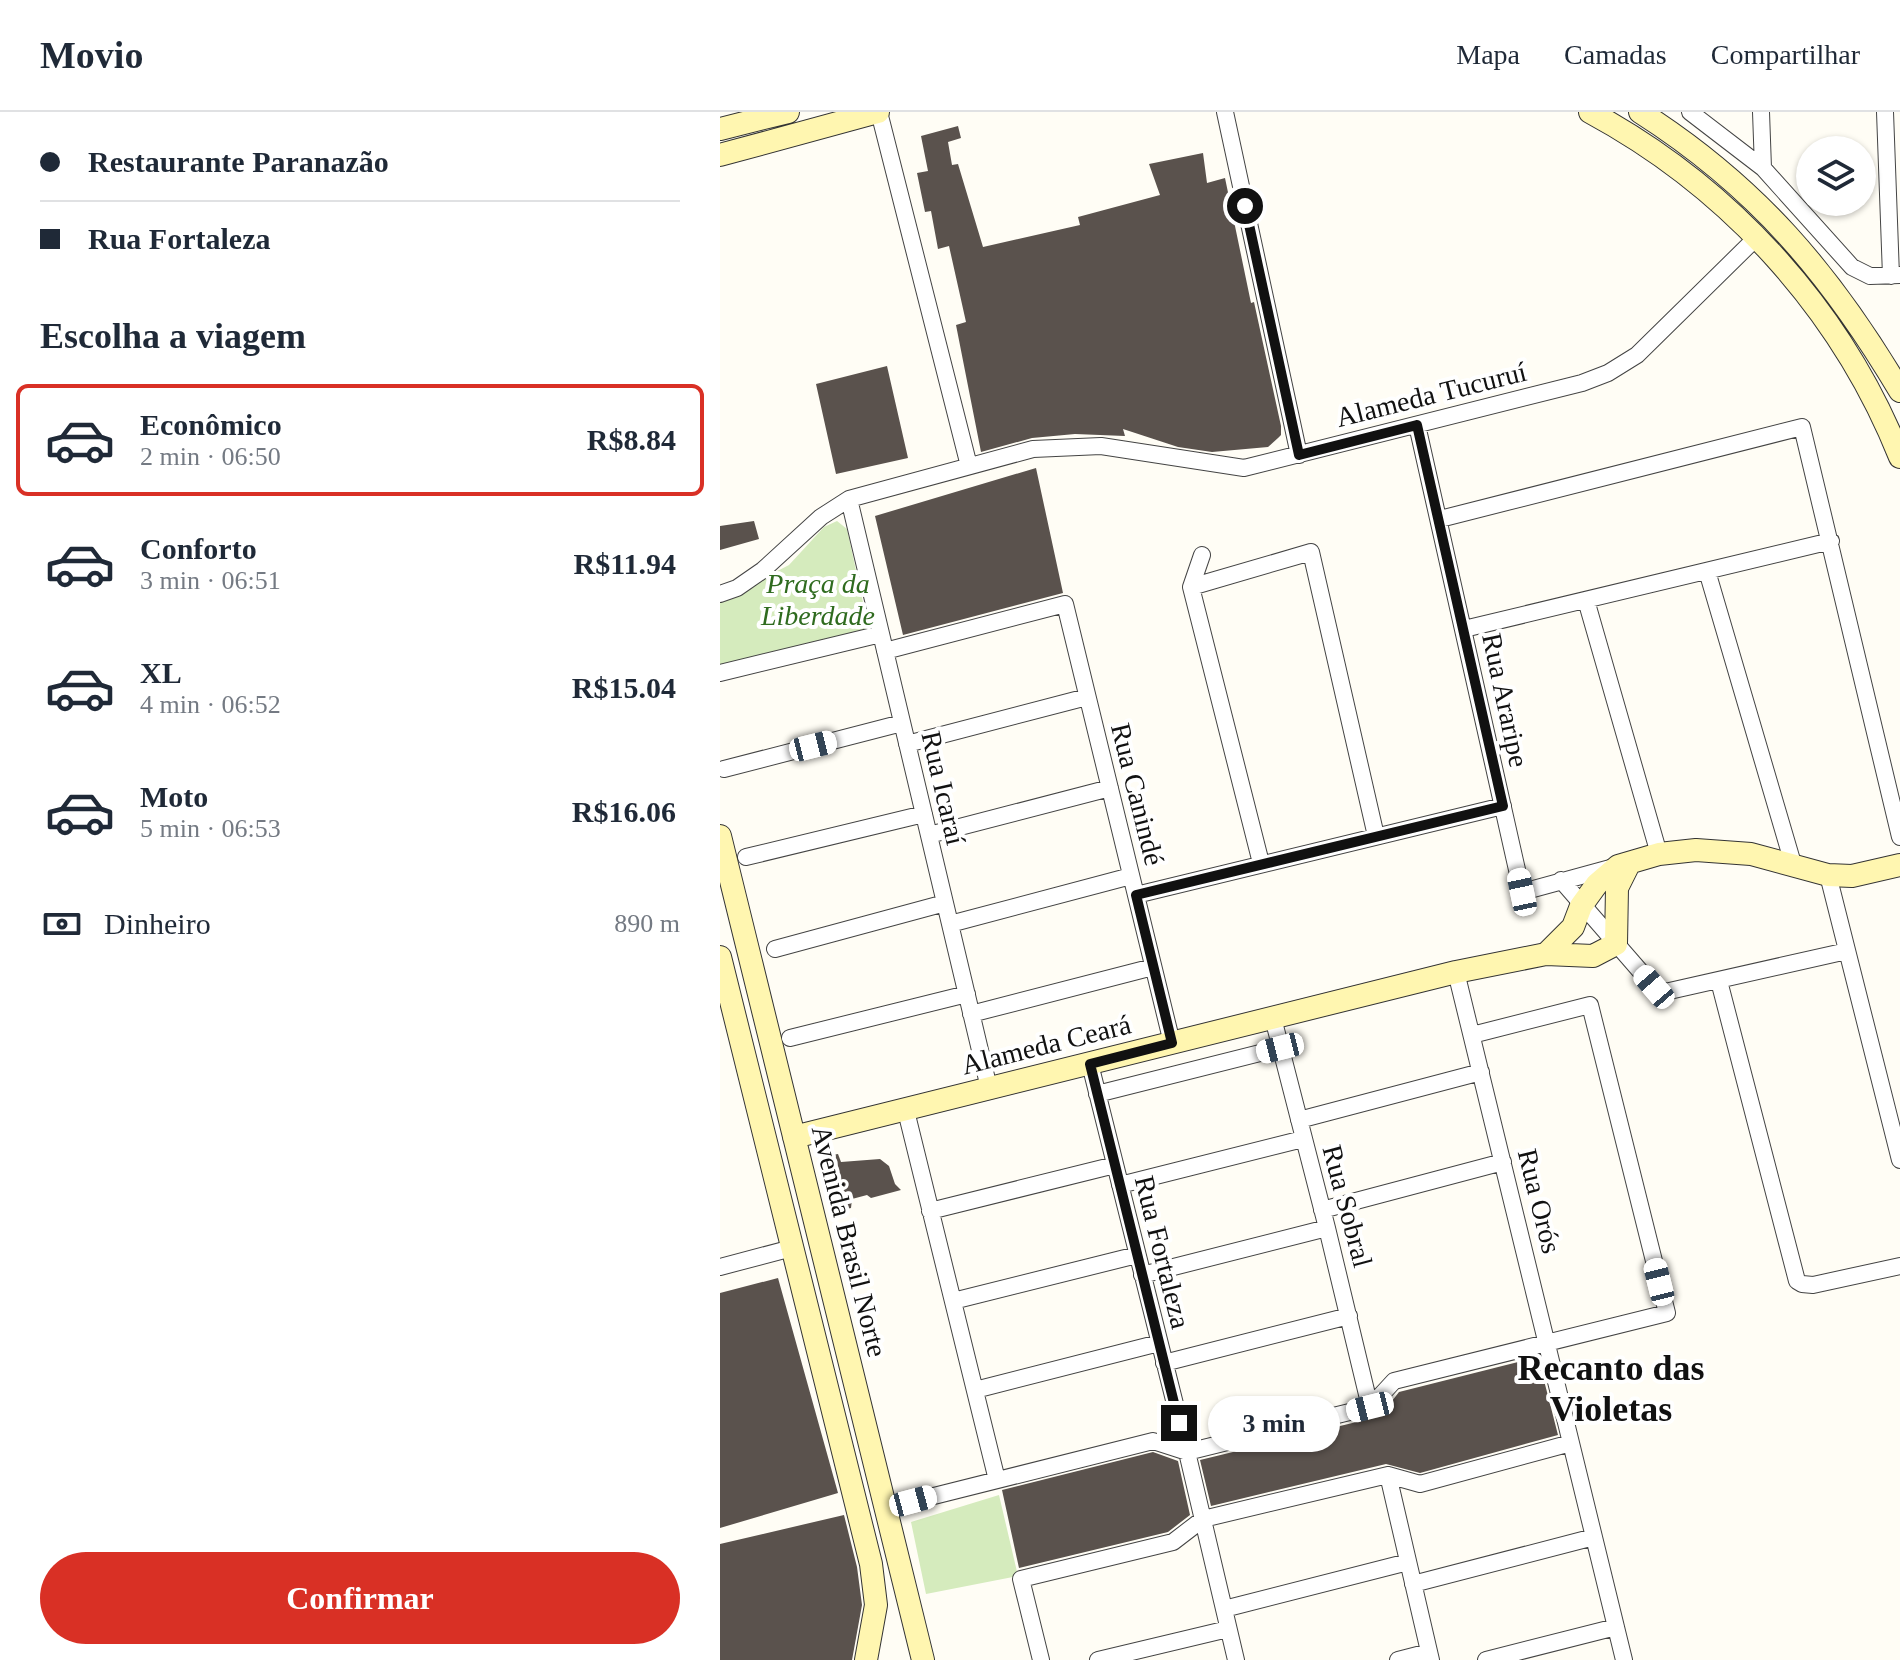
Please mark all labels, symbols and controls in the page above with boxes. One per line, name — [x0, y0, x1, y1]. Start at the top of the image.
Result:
text: Movio — [40, 34, 143, 76]
text: Mapa — [1456, 39, 1520, 70]
text: Camadas — [1564, 39, 1667, 70]
text: Compartilhar — [1711, 39, 1860, 70]
map controls — [1796, 136, 1876, 216]
button: layers — [1796, 136, 1876, 216]
text: Restaurante Paranazão — [88, 145, 389, 178]
route start — [1227, 188, 1263, 224]
text: Rua Fortaleza — [88, 222, 270, 255]
text: Escolha a viagem — [40, 316, 306, 356]
street label: Alameda Tucuruí — [1333, 356, 1530, 433]
icon: car — [44, 404, 116, 476]
text: Econômico — [140, 408, 282, 441]
text: R$8.84 — [587, 423, 676, 456]
text: 2 min · 06:50 — [140, 442, 281, 471]
icon: car — [44, 528, 116, 600]
text: Conforto — [140, 532, 257, 565]
text: R$11.94 — [573, 547, 676, 580]
text: 3 min · 06:51 — [140, 566, 281, 595]
park label: Praça da Liberdade — [760, 568, 875, 631]
street label: Rua Araripe — [1476, 630, 1535, 770]
icon: car — [44, 652, 116, 724]
text: XL — [140, 656, 182, 689]
text: R$15.04 — [572, 671, 676, 704]
text: 4 min · 06:52 — [140, 690, 281, 719]
street label: Rua Canindé — [1105, 720, 1170, 868]
street label: Rua Icaraí — [915, 728, 972, 848]
car — [787, 729, 839, 763]
icon: car — [44, 776, 116, 848]
text: Moto — [140, 780, 208, 813]
text: R$16.06 — [572, 795, 676, 828]
text: 5 min · 06:53 — [140, 814, 281, 843]
car — [1505, 866, 1539, 918]
icon: cash — [40, 902, 84, 946]
text: Dinheiro — [104, 907, 211, 940]
text: 890 m — [614, 909, 680, 938]
car — [1629, 961, 1679, 1013]
street label: Alameda Ceará — [958, 1008, 1135, 1080]
car — [1254, 1031, 1306, 1065]
street label: Avenida Brasil Norte — [806, 1122, 893, 1360]
street label: Rua Sobral — [1316, 1142, 1379, 1271]
street label: Rua Orós — [1512, 1146, 1567, 1257]
street label: Rua Fortaleza — [1129, 1173, 1197, 1332]
car — [1642, 1256, 1676, 1308]
district label: Recanto das Violetas — [1518, 1348, 1705, 1429]
car — [1344, 1390, 1396, 1424]
callout: 3 min — [1207, 1395, 1339, 1451]
route end — [1161, 1405, 1197, 1441]
text: 3 min — [1243, 1409, 1305, 1438]
car — [887, 1483, 939, 1519]
button: Confirmar — [40, 1552, 680, 1644]

